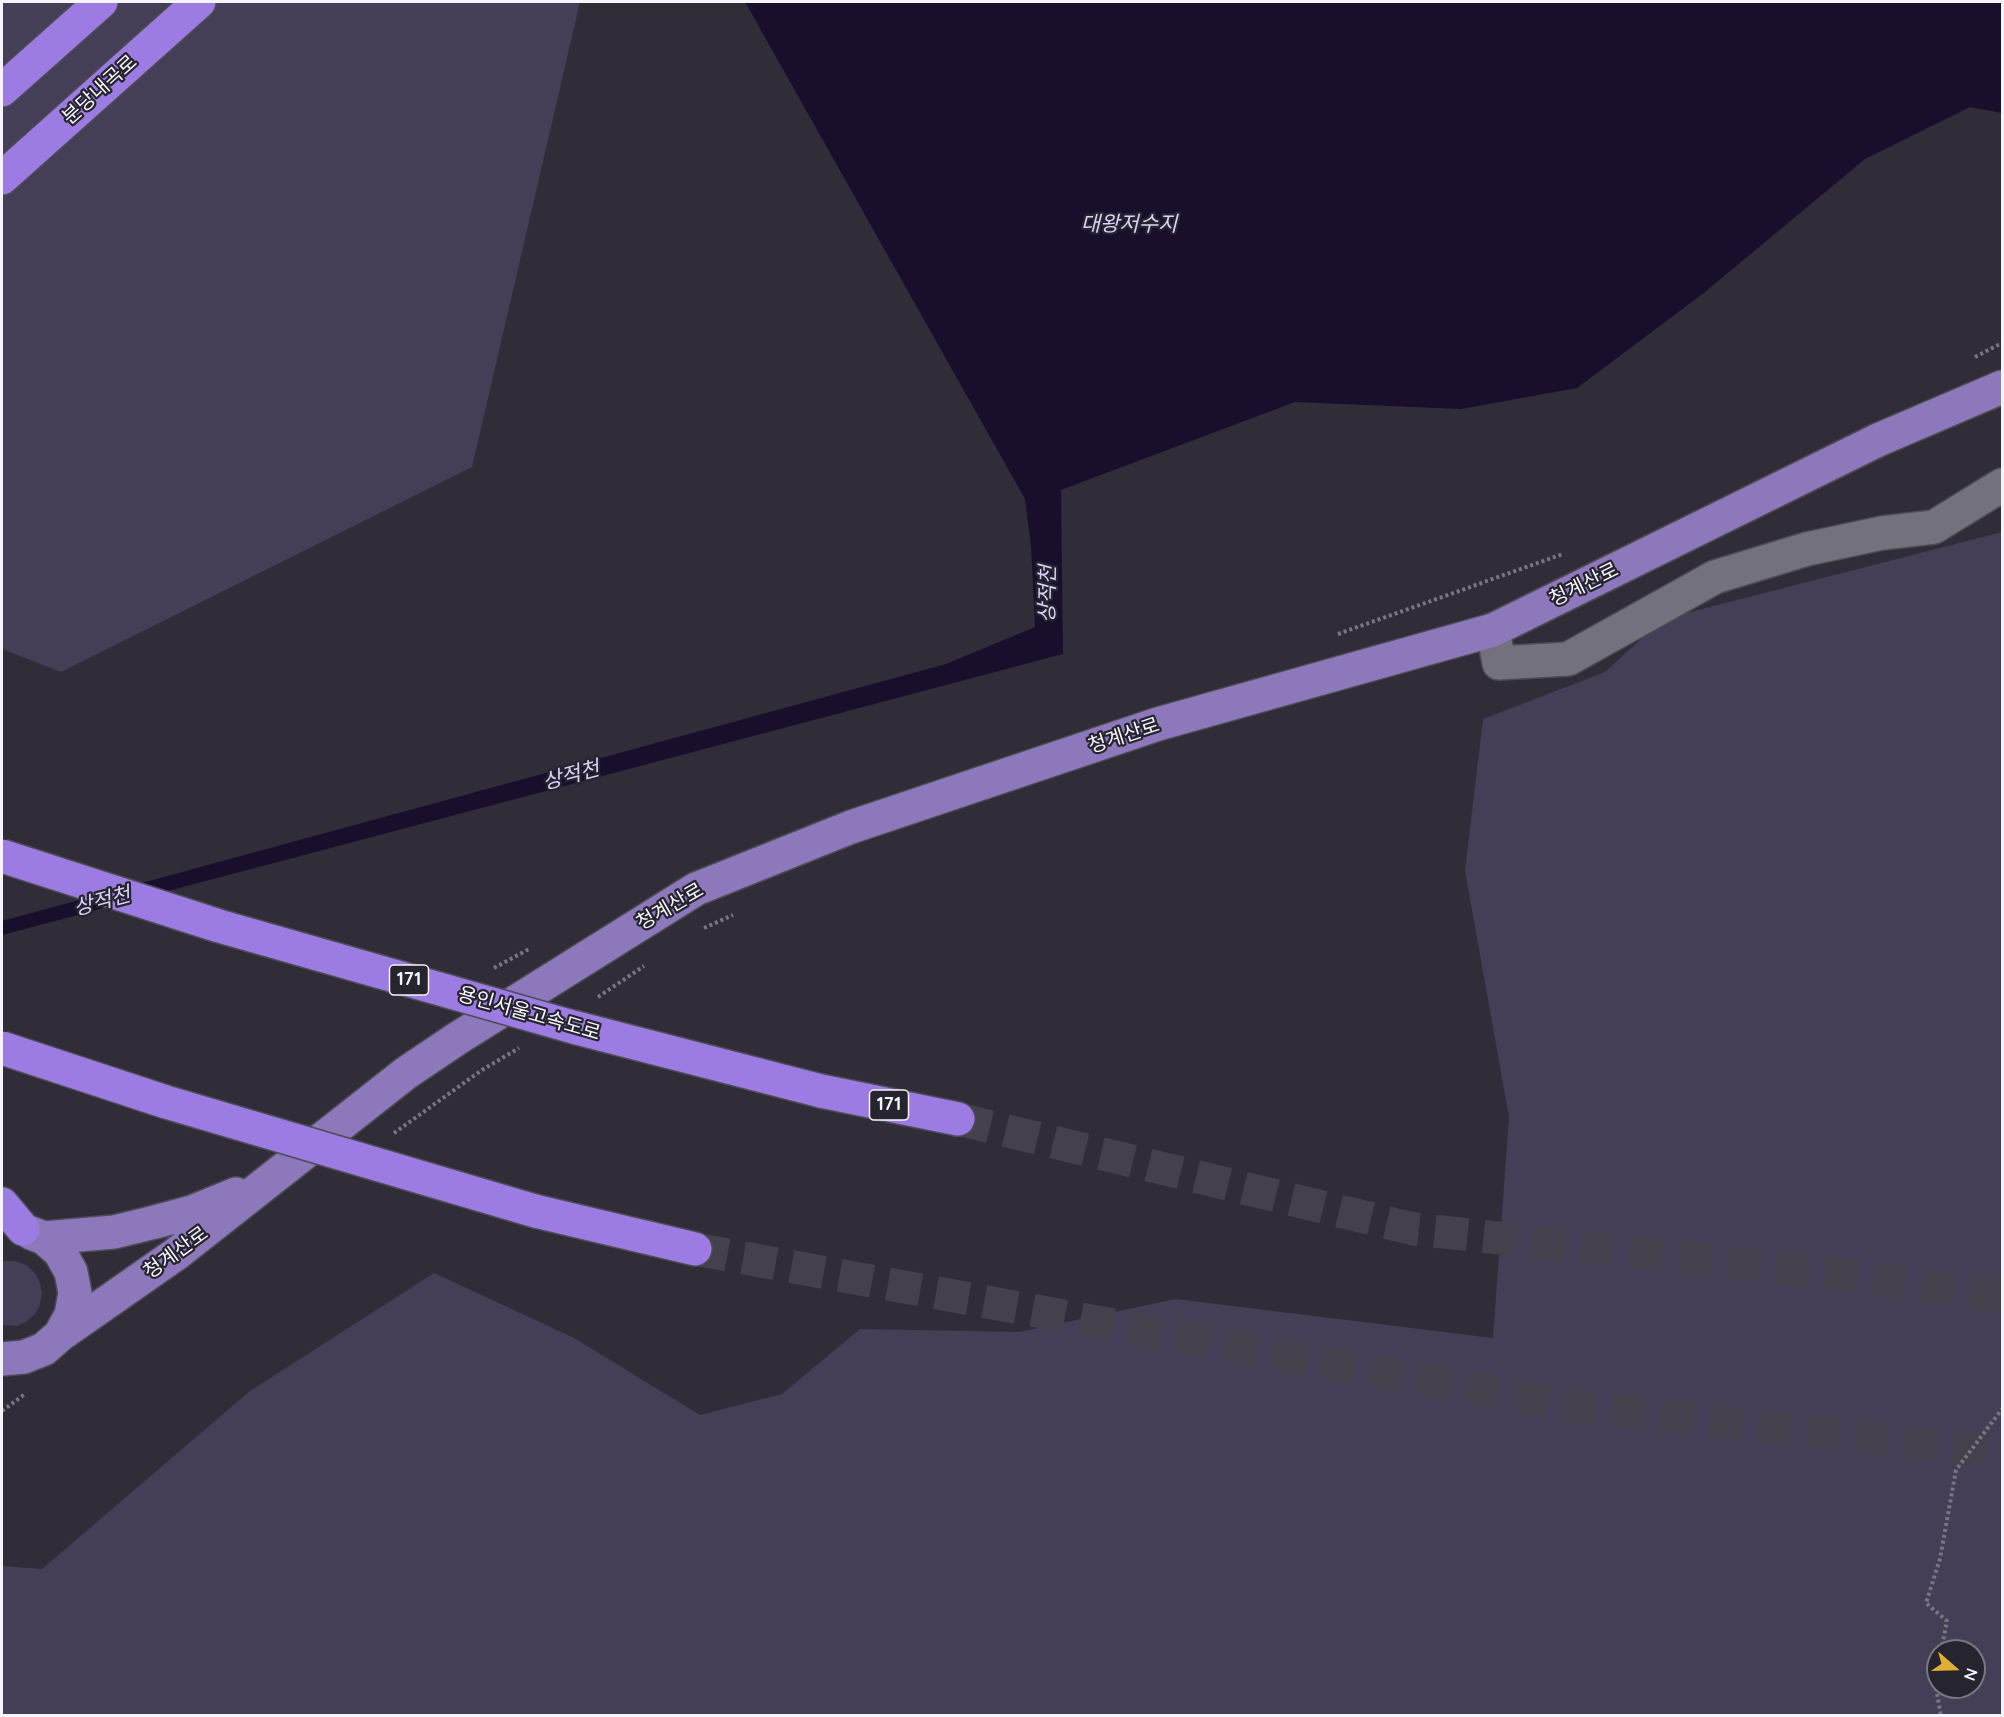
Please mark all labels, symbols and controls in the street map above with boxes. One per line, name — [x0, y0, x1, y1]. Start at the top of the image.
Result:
street label: 분당내곡로 — [58, 50, 142, 130]
water label: 대왕저수지 — [1081, 212, 1177, 238]
street label: 청계산로 — [1546, 558, 1622, 612]
water label: 상적천 — [1035, 565, 1061, 623]
street label: 청계산로 — [1085, 713, 1163, 759]
water label: 상적천 — [540, 756, 602, 796]
street label: 청계산로 — [632, 878, 708, 936]
water label: 상적천 — [71, 882, 133, 922]
road number: 171 — [390, 965, 428, 995]
street label: 용인서울고속도로 — [455, 982, 603, 1046]
road number: 171 — [870, 1090, 908, 1120]
street label: 청계산로 — [139, 1222, 213, 1284]
north arrow — [1926, 1639, 1986, 1699]
text: N — [1960, 1666, 1982, 1683]

